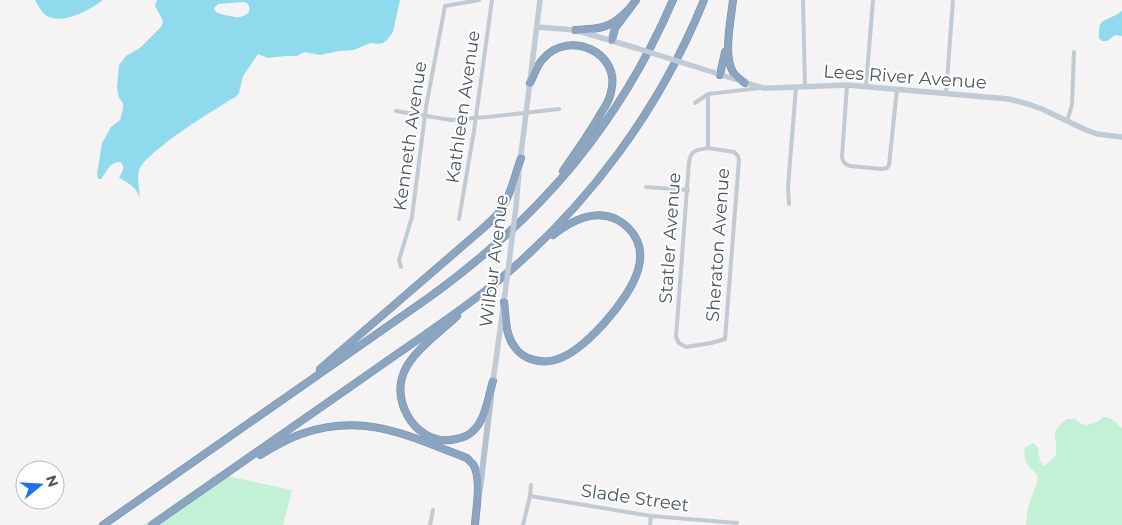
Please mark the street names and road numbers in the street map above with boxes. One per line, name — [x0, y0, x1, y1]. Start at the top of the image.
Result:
street label: Kathleen Avenue — [441, 29, 485, 185]
street label: Kenneth Avenue — [389, 60, 431, 212]
street label: Lees River Avenue — [823, 60, 988, 94]
street label: Sheraton Avenue — [702, 167, 734, 323]
street label: Statler Avenue — [654, 172, 686, 304]
street label: Wilbur Avenue — [475, 193, 513, 329]
street label: Slade Street — [580, 480, 690, 516]

